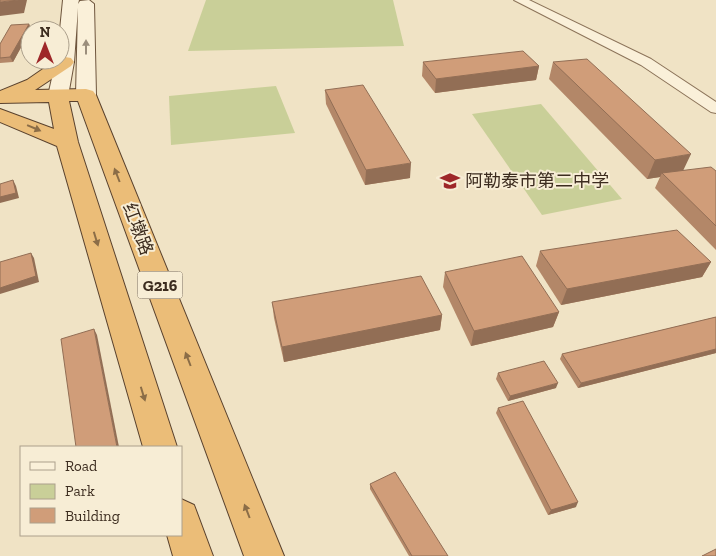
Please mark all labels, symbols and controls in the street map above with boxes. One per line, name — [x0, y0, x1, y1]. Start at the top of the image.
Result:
north arrow — [20, 20, 70, 70]
text: N — [40, 24, 51, 41]
one-way arrow — [82, 39, 90, 55]
one-way arrow — [27, 124, 41, 132]
one-way arrow — [113, 167, 120, 182]
school or university icon: 阿勒泰市第二中学 — [439, 170, 461, 192]
place label: 阿勒泰市第二中学 — [465, 170, 609, 192]
street label: 红墩路 — [118, 200, 158, 258]
one-way arrow — [93, 231, 101, 246]
road number: G216 — [138, 272, 182, 298]
one-way arrow — [184, 351, 192, 366]
one-way arrow — [140, 387, 148, 402]
legend — [20, 446, 182, 536]
text: Road — [65, 457, 98, 475]
text: Park — [65, 482, 95, 500]
one-way arrow — [242, 503, 250, 518]
text: Building — [65, 507, 120, 525]

